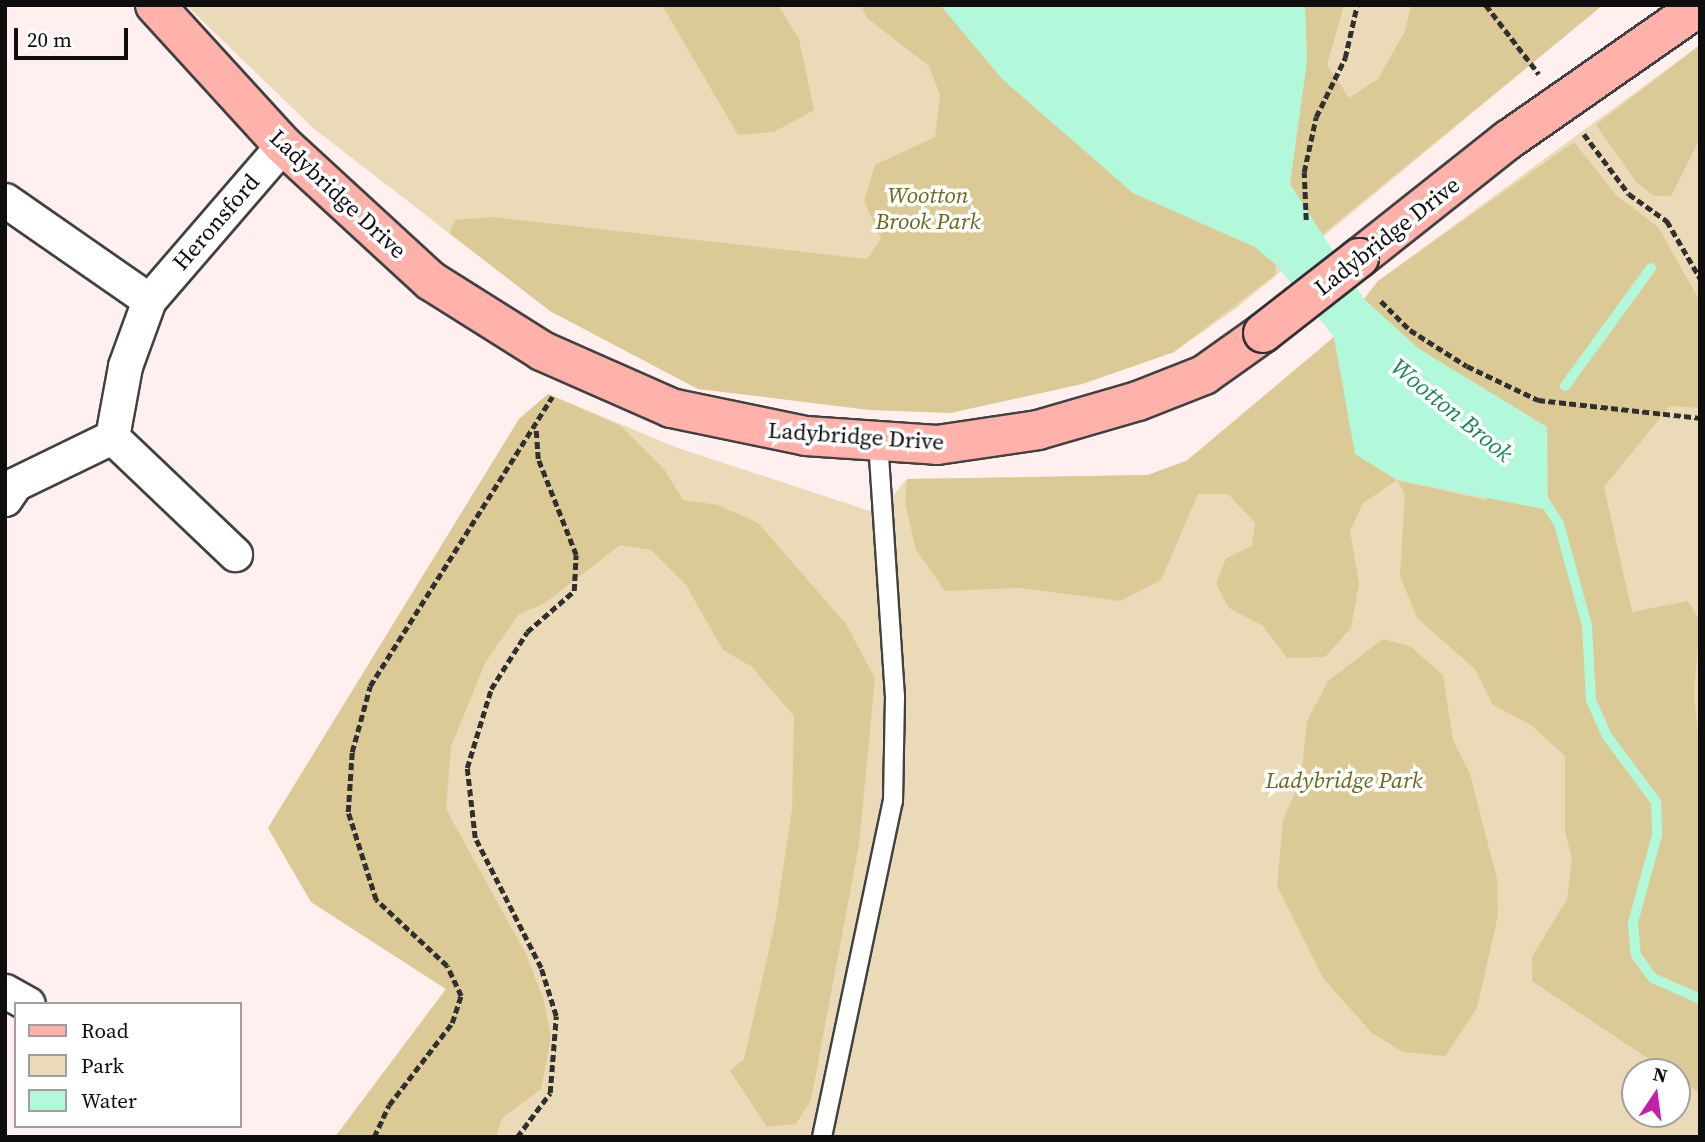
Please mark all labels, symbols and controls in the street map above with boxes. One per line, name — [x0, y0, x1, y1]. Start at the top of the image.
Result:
scale bar — [18, 14, 131, 58]
text: 20 m — [27, 25, 72, 54]
street label: Ladybridge Drive — [264, 124, 412, 264]
street label: Heronsford — [167, 168, 265, 276]
street label: Ladybridge Drive — [1309, 171, 1465, 301]
park label: Wootton Brook Park — [876, 181, 980, 235]
water label: Wootton Brook — [1385, 352, 1519, 468]
street label: Ladybridge Drive — [767, 416, 945, 456]
park label: Ladybridge Park — [1265, 766, 1423, 794]
legend — [14, 1002, 242, 1128]
text: Road — [81, 1016, 129, 1045]
text: Park — [81, 1051, 124, 1080]
north arrow — [1621, 1058, 1691, 1128]
text: N — [1651, 1060, 1670, 1089]
text: Water — [81, 1086, 137, 1115]

